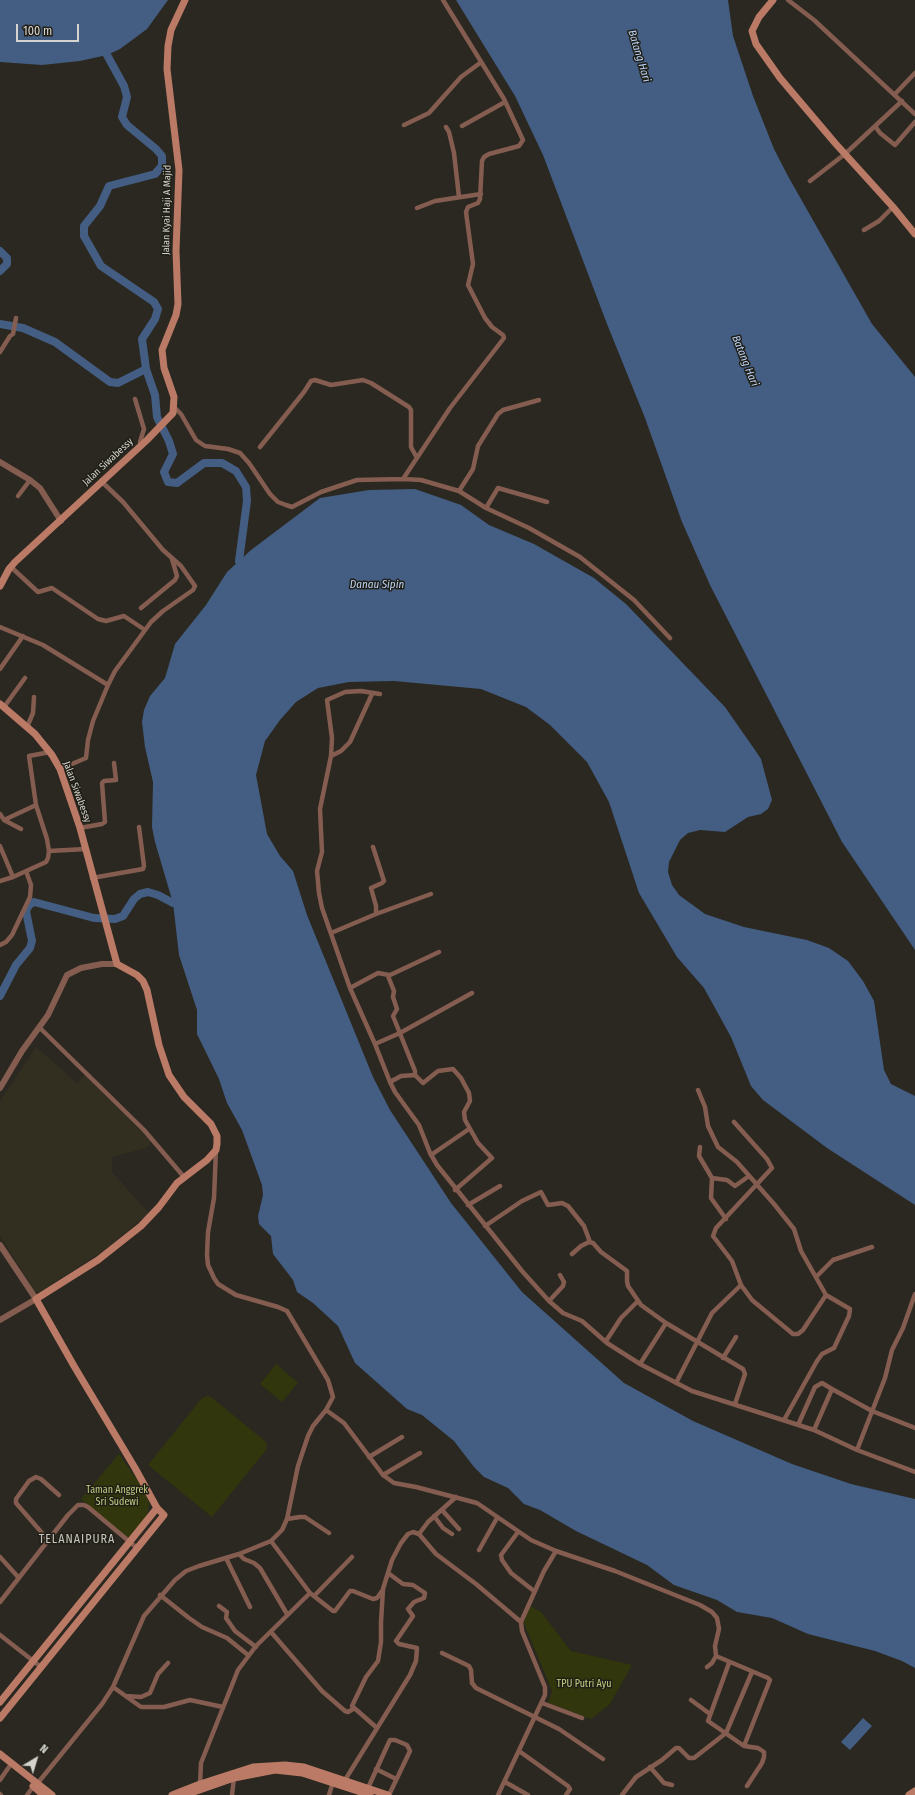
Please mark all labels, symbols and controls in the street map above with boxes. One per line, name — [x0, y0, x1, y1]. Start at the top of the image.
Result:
scale bar — [18, 16, 81, 42]
text: 100 m — [23, 24, 52, 38]
water label: Batang Hari — [625, 28, 653, 84]
street label: Jalan Kyai Haji A Majid — [160, 165, 174, 255]
water label: Batang Hari — [729, 334, 761, 388]
street label: Jalan Siwabessy — [80, 436, 136, 488]
water label: Danau Sipin — [350, 578, 404, 592]
street label: Jalan Siwabessy — [60, 760, 94, 824]
park label: Taman Anggrek Sri Sudewi — [86, 1484, 148, 1508]
district label: TELANAIPURA — [39, 1533, 115, 1547]
park label: TPU Putri Ayu — [557, 1678, 611, 1690]
north arrow — [16, 1739, 56, 1779]
text: N — [37, 1742, 50, 1756]

